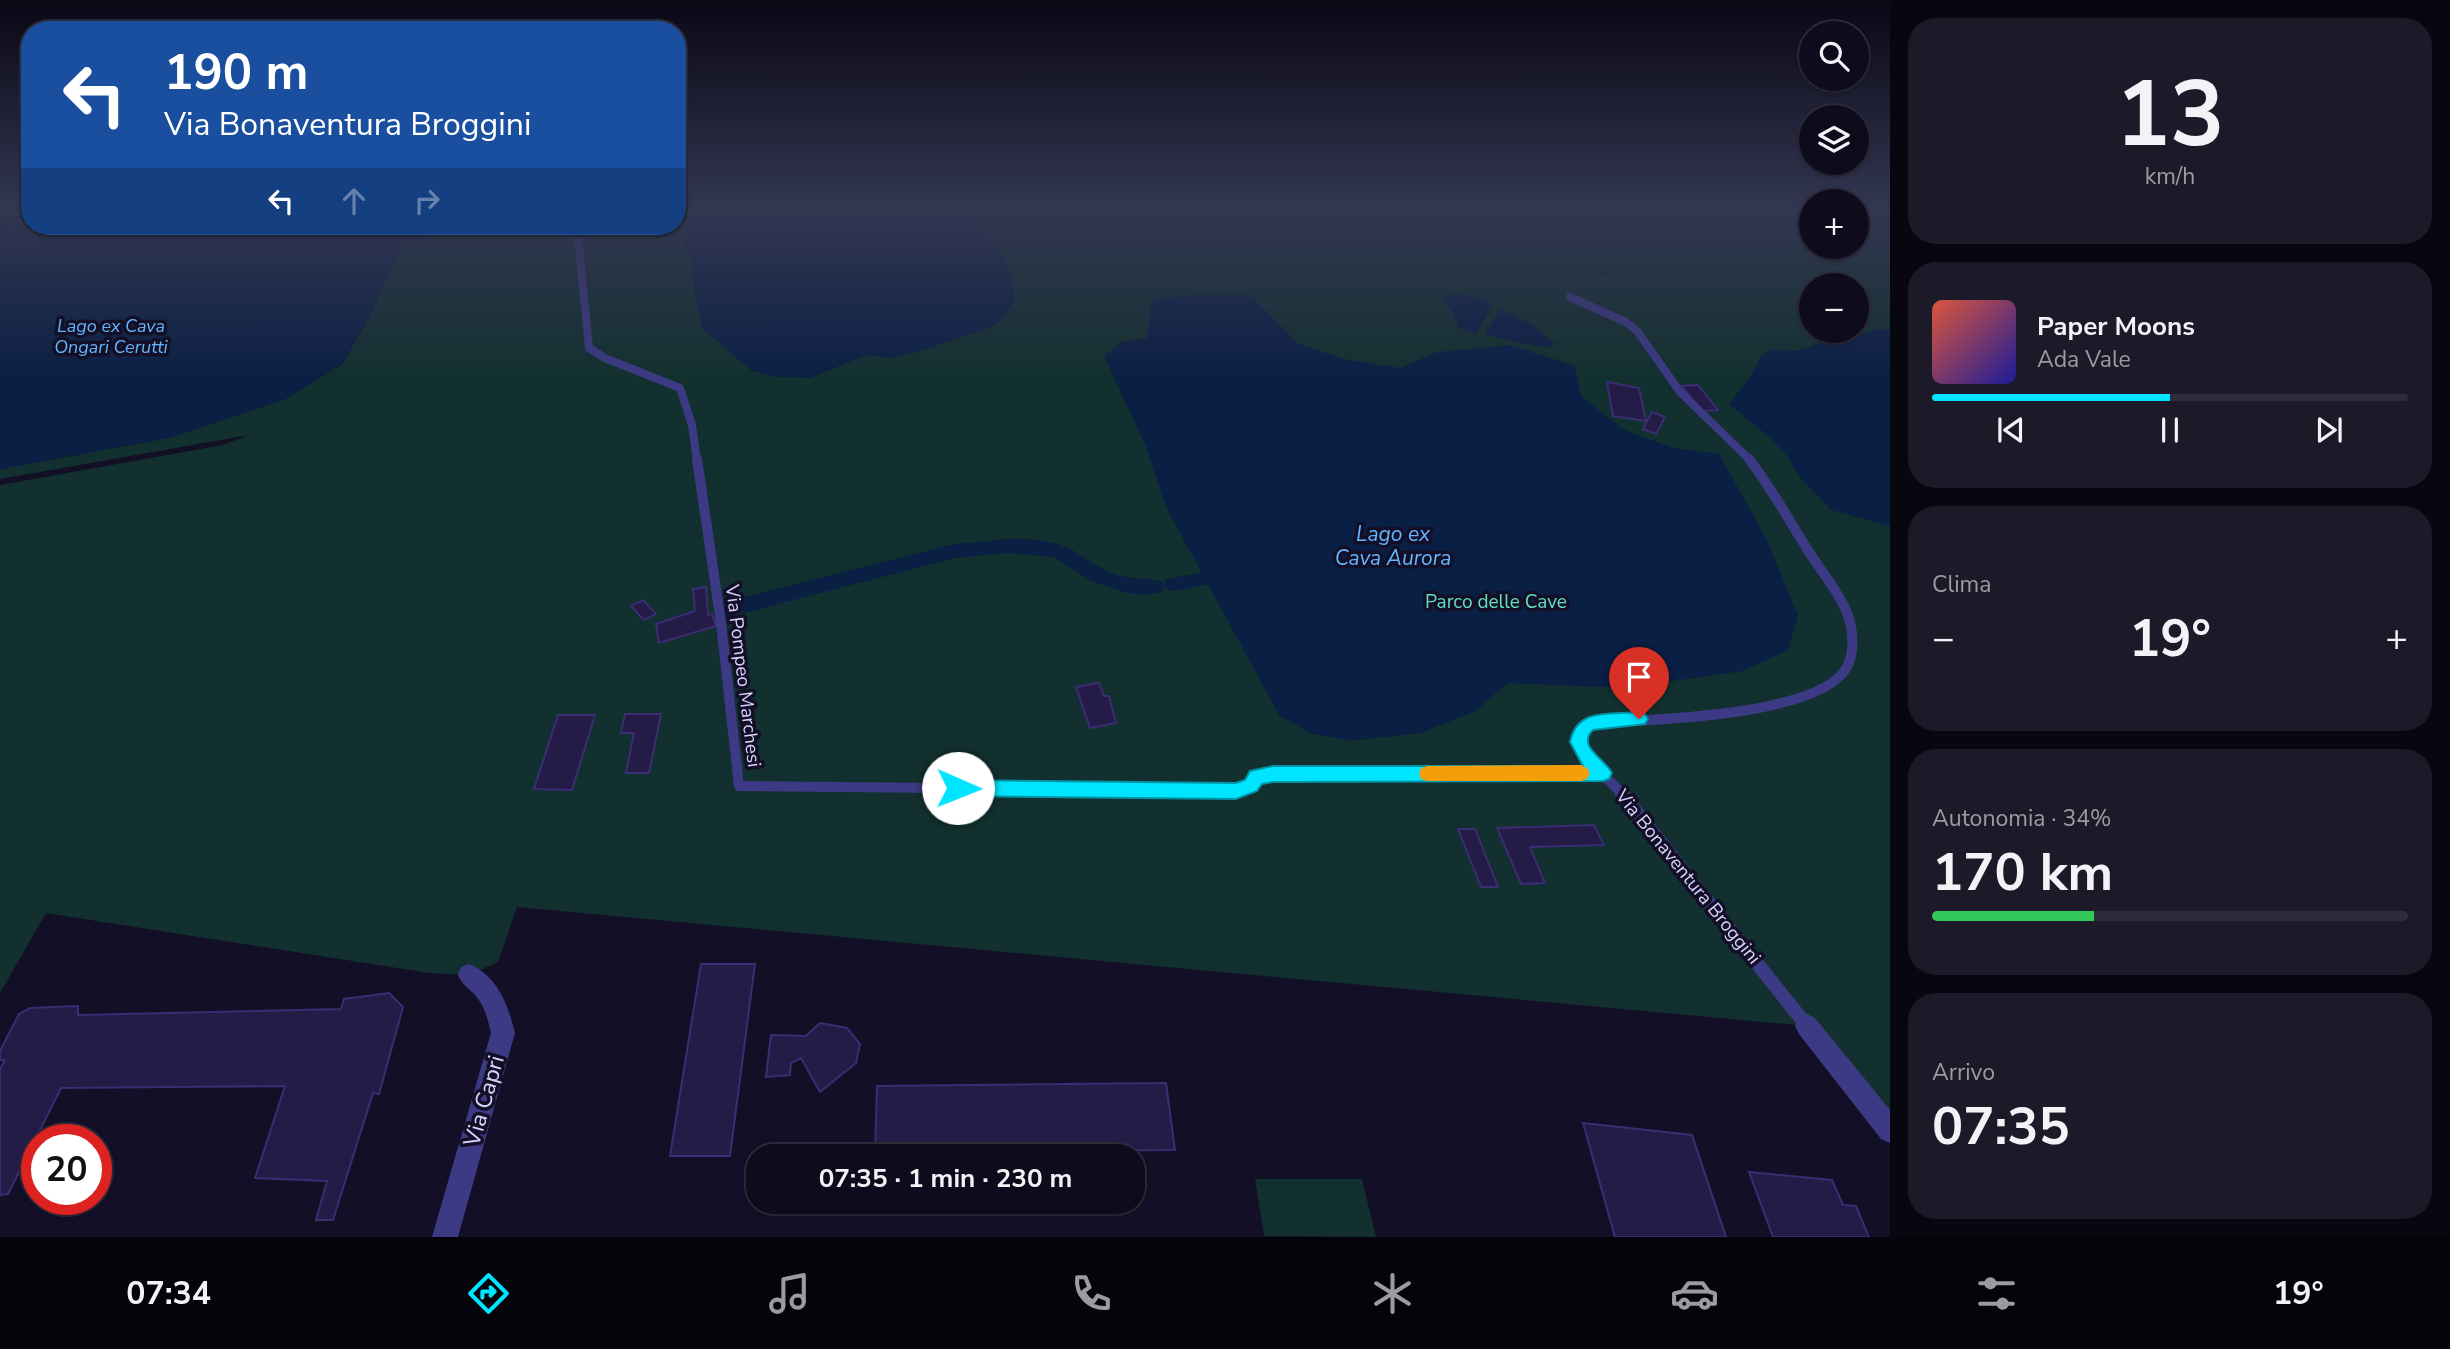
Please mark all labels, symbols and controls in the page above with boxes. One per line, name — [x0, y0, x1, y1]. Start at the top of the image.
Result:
map controls — [1799, 21, 1869, 343]
button: search — [1799, 21, 1869, 91]
text: 190 m — [164, 39, 308, 106]
icon: left — [49, 49, 140, 140]
text: 13 — [2115, 53, 2225, 177]
text: Via Bonaventura Broggini — [164, 103, 531, 146]
button: layers — [1799, 105, 1869, 175]
text: km/h — [2145, 161, 2195, 192]
icon: left — [262, 182, 300, 220]
icon: ahead — [335, 182, 373, 220]
icon: right — [408, 182, 446, 220]
button: + — [1799, 189, 1869, 259]
button: − — [1799, 273, 1869, 343]
text: Paper Moons — [2037, 309, 2195, 344]
water label: Lago ex Cava Ongari Cerutti — [54, 314, 169, 359]
text: Ada Vale — [2037, 344, 2131, 375]
icon: previous — [1992, 411, 2030, 449]
icon: pause — [2151, 411, 2189, 449]
icon: next — [2310, 411, 2348, 449]
water label: Lago ex Cava Aurora — [1335, 520, 1451, 572]
text: Clima — [1932, 569, 1992, 600]
street label: Via Pompeo Marchesi — [719, 582, 767, 769]
park label: Parco delle Cave — [1425, 589, 1567, 615]
text: 19° — [2129, 603, 2211, 674]
text: − — [1932, 613, 1955, 664]
text: + — [2385, 613, 2408, 664]
pin — [1609, 647, 1669, 719]
icon: arrive — [1620, 658, 1658, 696]
position arrow — [921, 751, 995, 825]
street label: Via Bonaventura Broggini — [1609, 783, 1767, 970]
text: Autonomia · 34% — [1932, 803, 2112, 834]
text: 170 km — [1932, 837, 2113, 908]
street label: Via Capri — [456, 1052, 512, 1151]
text: Arrivo — [1932, 1057, 1995, 1088]
text: 07:35 — [1932, 1091, 2070, 1162]
speed limit sign: 20 — [21, 1124, 112, 1215]
text: 07:35 · 1 min · 230 m — [819, 1161, 1072, 1196]
icon: directions — [464, 1269, 513, 1318]
icon: music — [765, 1269, 814, 1318]
icon: phone — [1067, 1269, 1116, 1318]
icon: climate — [1368, 1269, 1417, 1318]
icon: car — [1670, 1269, 1719, 1318]
icon: filters — [1972, 1269, 2021, 1318]
text: 07:34 — [126, 1272, 211, 1315]
text: 19° — [2273, 1272, 2324, 1315]

